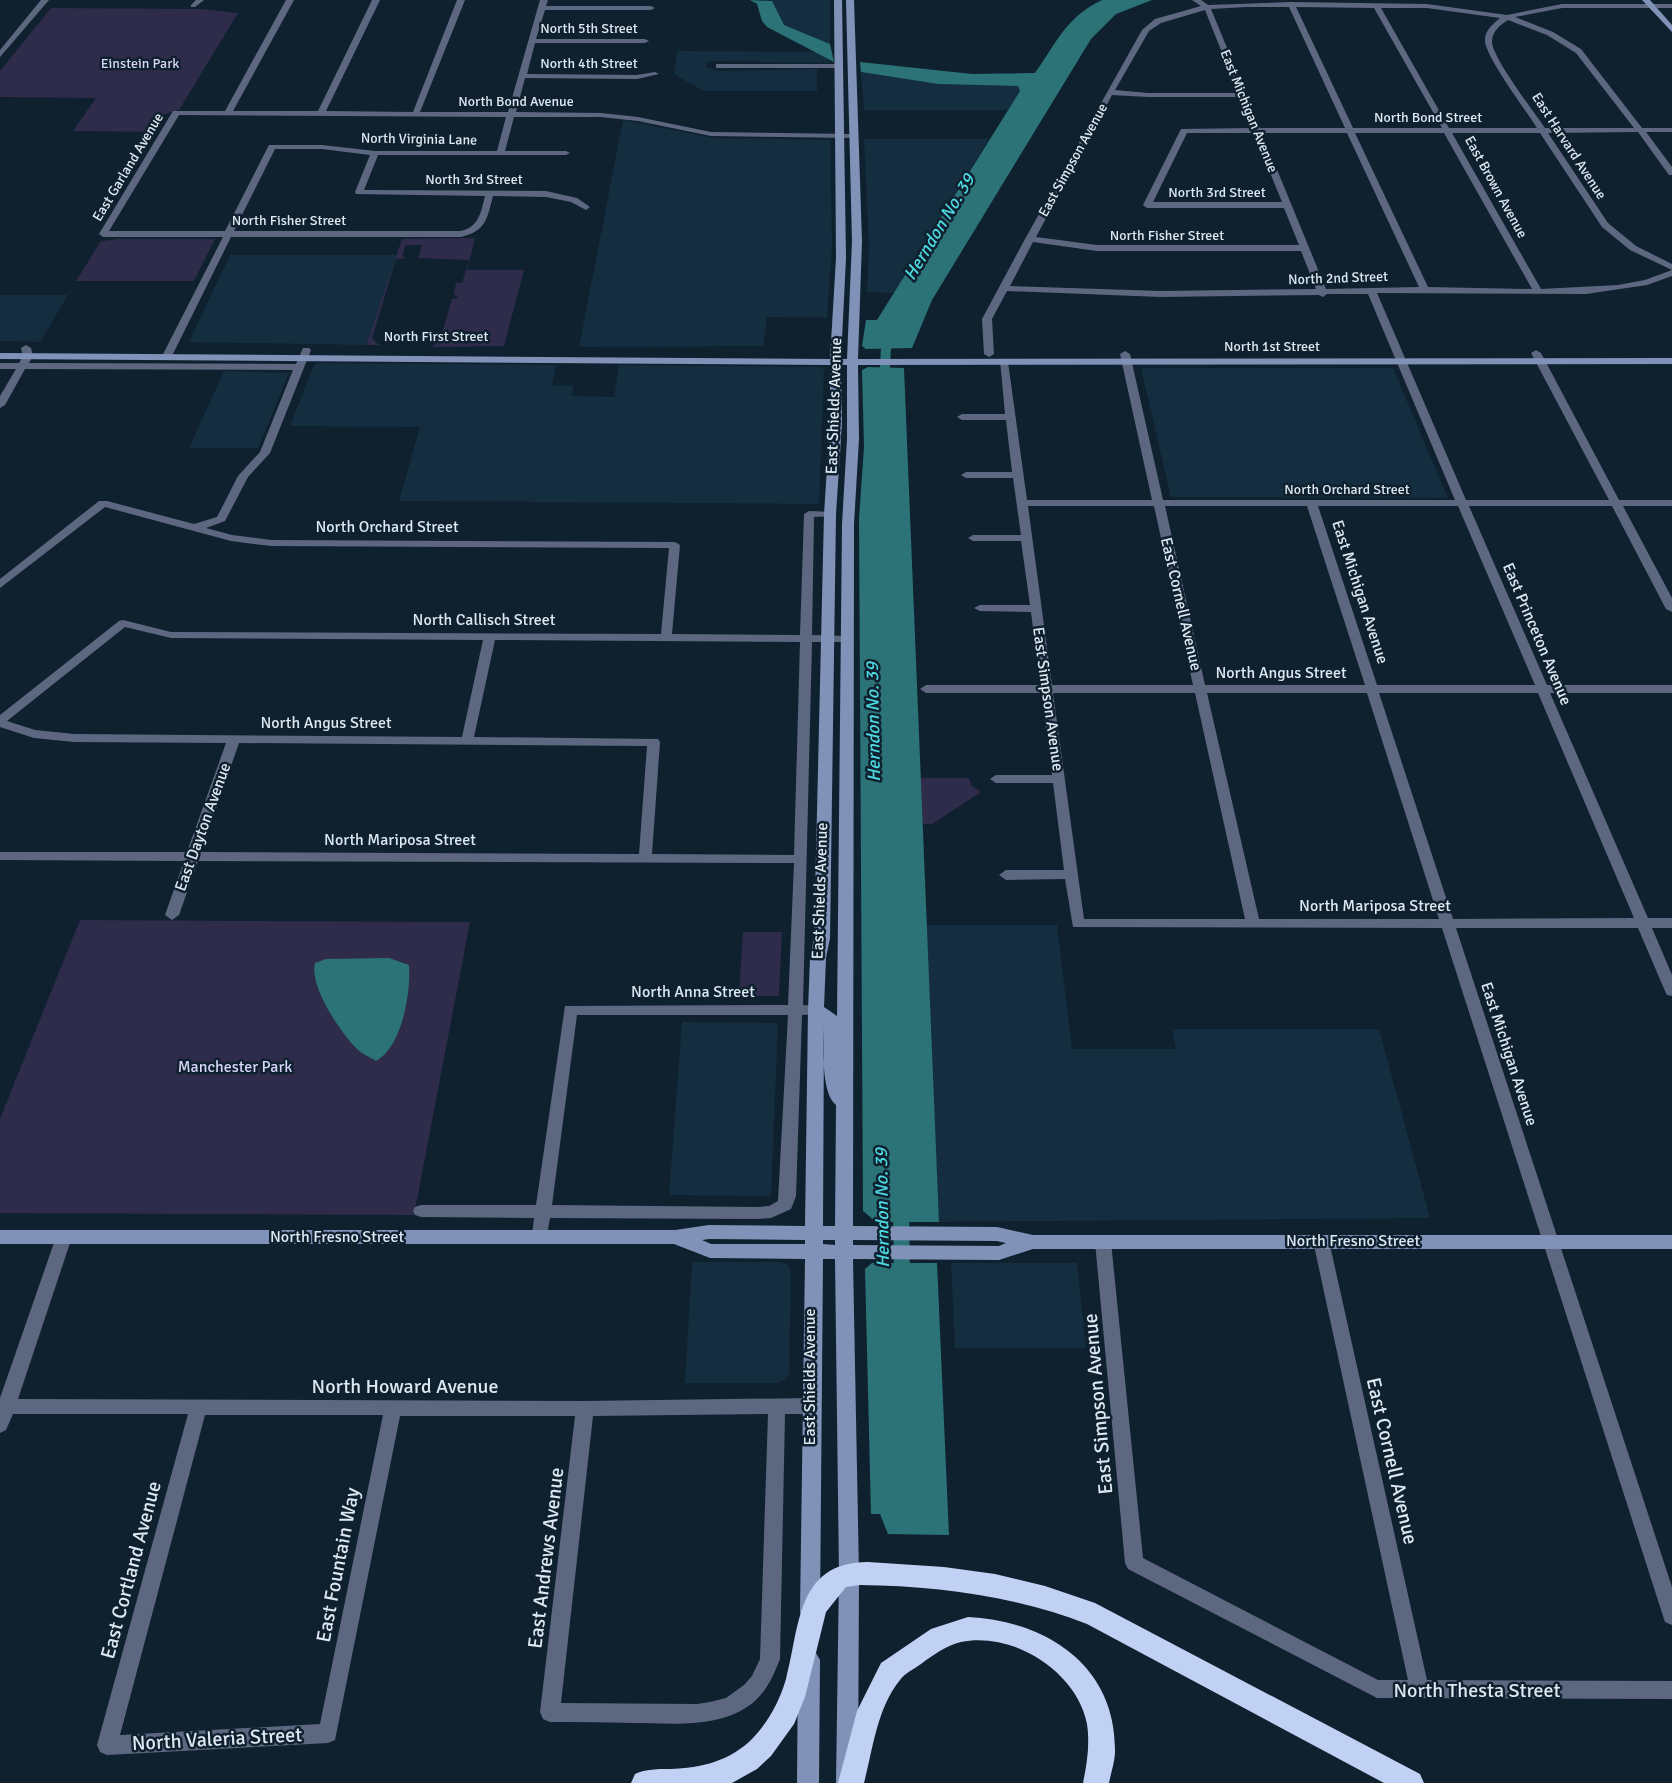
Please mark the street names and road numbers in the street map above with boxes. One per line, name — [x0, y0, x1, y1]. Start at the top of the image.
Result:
street label: North 5th Street — [540, 20, 638, 37]
street label: East Michigan Avenue — [1217, 47, 1281, 175]
street label: North 4th Street — [540, 55, 638, 72]
street label: East Harvard Avenue — [1528, 89, 1610, 203]
street label: North Bond Avenue — [458, 93, 574, 110]
street label: East Simpson Avenue — [1035, 100, 1111, 220]
street label: North Bond Street — [1374, 109, 1482, 126]
street label: East Garland Avenue — [89, 110, 167, 224]
street label: North Virginia Lane — [361, 129, 477, 149]
street label: East Brown Avenue — [1461, 133, 1531, 241]
street label: North 3rd Street — [425, 171, 523, 188]
street label: North 3rd Street — [1168, 184, 1266, 201]
street label: North Fisher Street — [232, 212, 346, 229]
street label: North Fisher Street — [1110, 227, 1224, 244]
street label: North 2nd Street — [1288, 268, 1388, 288]
street label: North First Street — [384, 328, 488, 345]
street label: East Shields Avenue — [822, 337, 846, 475]
street label: North 1st Street — [1224, 338, 1320, 355]
street label: North Orchard Street — [1284, 481, 1410, 498]
street label: North Orchard Street — [315, 517, 459, 537]
street label: East Michigan Avenue — [1327, 518, 1393, 666]
street label: East Cornell Avenue — [1156, 535, 1206, 673]
street label: East Princeton Avenue — [1498, 560, 1576, 708]
street label: North Callisch Street — [413, 610, 556, 630]
street label: East Simpson Avenue — [1028, 626, 1068, 772]
street label: North Angus Street — [1215, 663, 1347, 683]
street label: North Angus Street — [260, 713, 392, 733]
street label: East Dayton Avenue — [171, 760, 235, 894]
street label: East Shields Avenue — [808, 822, 832, 960]
street label: North Mariposa Street — [324, 830, 476, 850]
street label: North Mariposa Street — [1299, 896, 1451, 916]
street label: East Michigan Avenue — [1476, 980, 1542, 1128]
street label: North Anna Street — [631, 982, 755, 1002]
street label: North Fresno Street — [270, 1227, 404, 1247]
street label: North Fresno Street — [1286, 1231, 1420, 1251]
street label: East Shields Avenue — [800, 1309, 820, 1445]
street label: East Simpson Avenue — [1078, 1312, 1118, 1496]
street label: North Howard Avenue — [312, 1374, 498, 1399]
street label: East Cornell Avenue — [1361, 1375, 1423, 1547]
street label: East Andrews Avenue — [522, 1466, 570, 1650]
street label: East Cortland Avenue — [95, 1478, 167, 1662]
street label: East Fountain Way — [311, 1485, 365, 1644]
street label: North Thesta Street — [1393, 1678, 1561, 1703]
street label: North Valeria Street — [131, 1722, 303, 1756]

